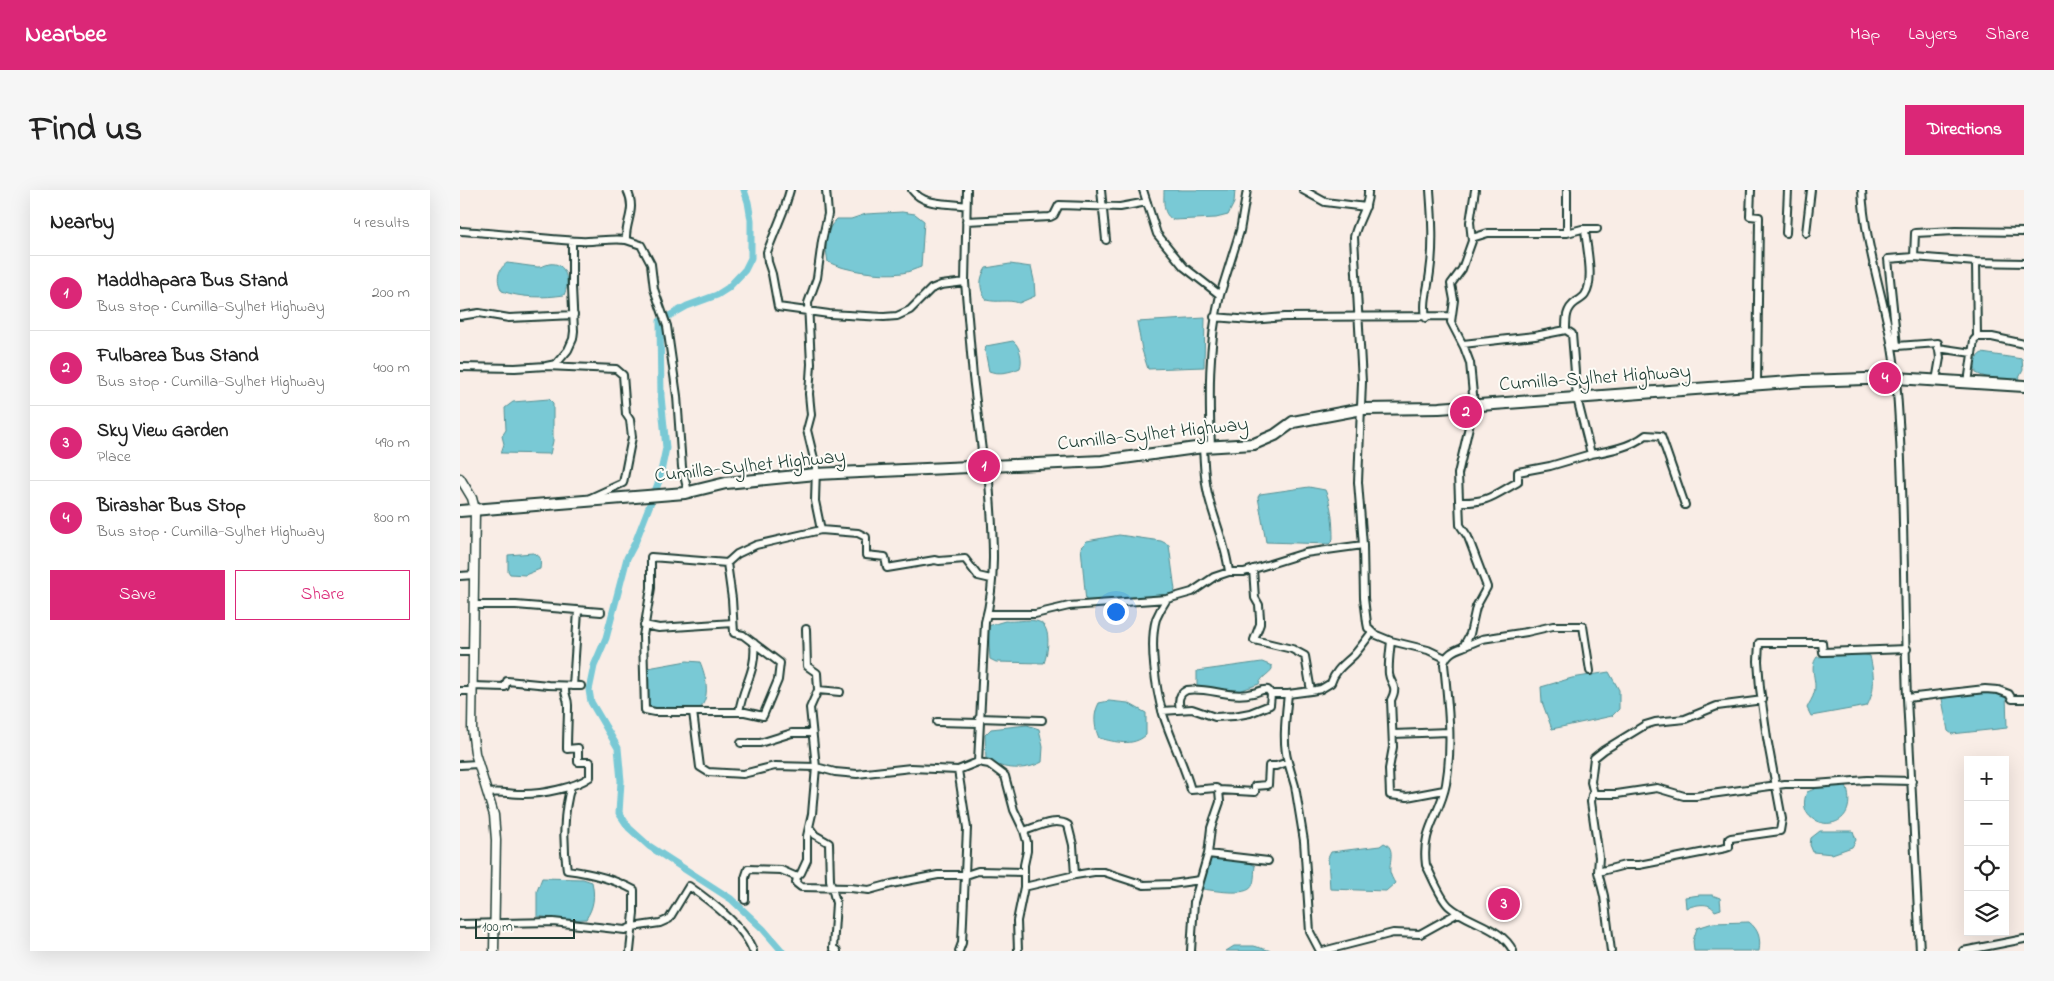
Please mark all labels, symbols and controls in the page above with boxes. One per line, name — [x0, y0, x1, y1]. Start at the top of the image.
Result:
text: Nearbee — [25, 18, 107, 53]
text: Map — [1850, 22, 1880, 48]
text: Layers — [1908, 22, 1958, 48]
text: Share — [1986, 22, 2029, 48]
text: Find us — [30, 105, 142, 156]
button: Directions — [1905, 105, 2024, 155]
text: Nearby — [50, 208, 114, 238]
text: 4 results — [354, 211, 410, 235]
text: Maddhapara Bus Stand — [97, 268, 288, 295]
text: 1 — [63, 281, 69, 305]
text: 200 m — [372, 281, 410, 305]
text: Bus stop · Cumilla-Sylhet Highway — [97, 295, 325, 319]
text: Fulbarea Bus Stand — [97, 343, 259, 370]
text: 2 — [62, 356, 70, 380]
text: 400 m — [373, 356, 410, 380]
street label: Cumilla-Sylhet Highway — [1498, 358, 1692, 401]
pin: 4 — [1869, 359, 1901, 397]
text: Bus stop · Cumilla-Sylhet Highway — [97, 370, 325, 394]
pin: 2 — [1450, 393, 1482, 431]
street label: Cumilla-Sylhet Highway — [1056, 411, 1250, 460]
text: Sky View Garden — [97, 418, 228, 445]
text: 3 — [63, 431, 69, 455]
text: 490 m — [375, 431, 410, 455]
street label: Cumilla-Sylhet Highway — [653, 443, 847, 492]
text: Place — [97, 445, 131, 469]
pin: 1 — [968, 447, 1000, 485]
text: Birashar Bus Stop — [97, 493, 246, 520]
text: 4 — [63, 506, 69, 530]
text: 800 m — [374, 506, 410, 530]
text: Bus stop · Cumilla-Sylhet Highway — [97, 520, 325, 544]
button: Save — [50, 570, 225, 620]
button: Share — [235, 570, 410, 620]
your location — [1103, 599, 1129, 625]
map controls — [1964, 756, 2009, 936]
button: + — [1964, 756, 2009, 801]
button: − — [1964, 801, 2009, 846]
button: locate — [1964, 846, 2009, 891]
pin: 3 — [1488, 885, 1520, 923]
button: layers — [1964, 891, 2009, 936]
scale bar — [475, 916, 575, 939]
text: 100 m — [482, 917, 513, 938]

